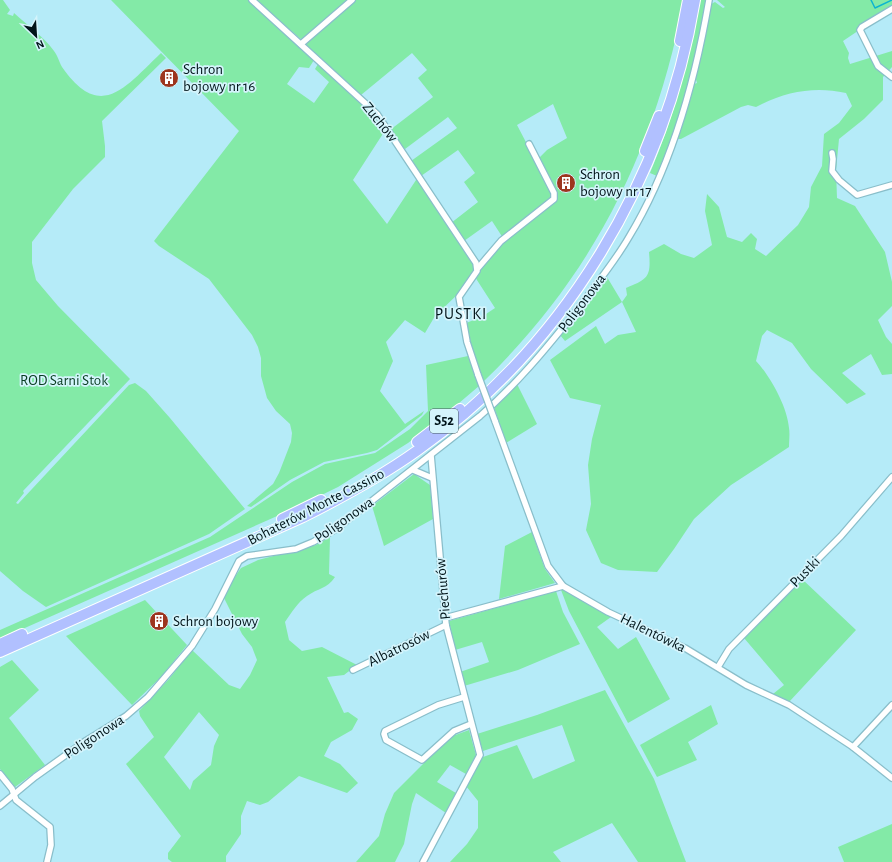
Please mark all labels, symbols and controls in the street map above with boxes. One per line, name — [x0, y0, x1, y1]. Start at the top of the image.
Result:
north arrow — [16, 16, 56, 56]
text: N — [34, 38, 46, 51]
place label: Schron bojowy nr 16 — [183, 62, 255, 94]
building icon: Schron bojowy nr 16 — [158, 67, 180, 89]
street label: Zuchów — [360, 99, 400, 145]
place label: Schron bojowy nr 17 — [580, 167, 652, 199]
building icon: Schron bojowy nr 17 — [555, 172, 577, 194]
street label: Poligonowa — [556, 271, 609, 335]
district label: PUSTKI — [435, 306, 487, 322]
park label: ROD Sarni Stok — [20, 373, 108, 388]
road number: S52 — [430, 409, 458, 433]
street label: Bohaterów Monte Cassino — [245, 466, 387, 548]
street label: Poligonowa — [312, 494, 376, 546]
street label: Pustki — [787, 554, 823, 590]
street label: Piechurów — [433, 558, 453, 620]
building icon: Schron bojowy — [148, 610, 170, 632]
street label: Halentówka — [618, 611, 688, 655]
place label: Schron bojowy — [173, 614, 259, 629]
street label: Albatrosów — [366, 627, 432, 669]
street label: Poligonowa — [61, 712, 127, 762]

